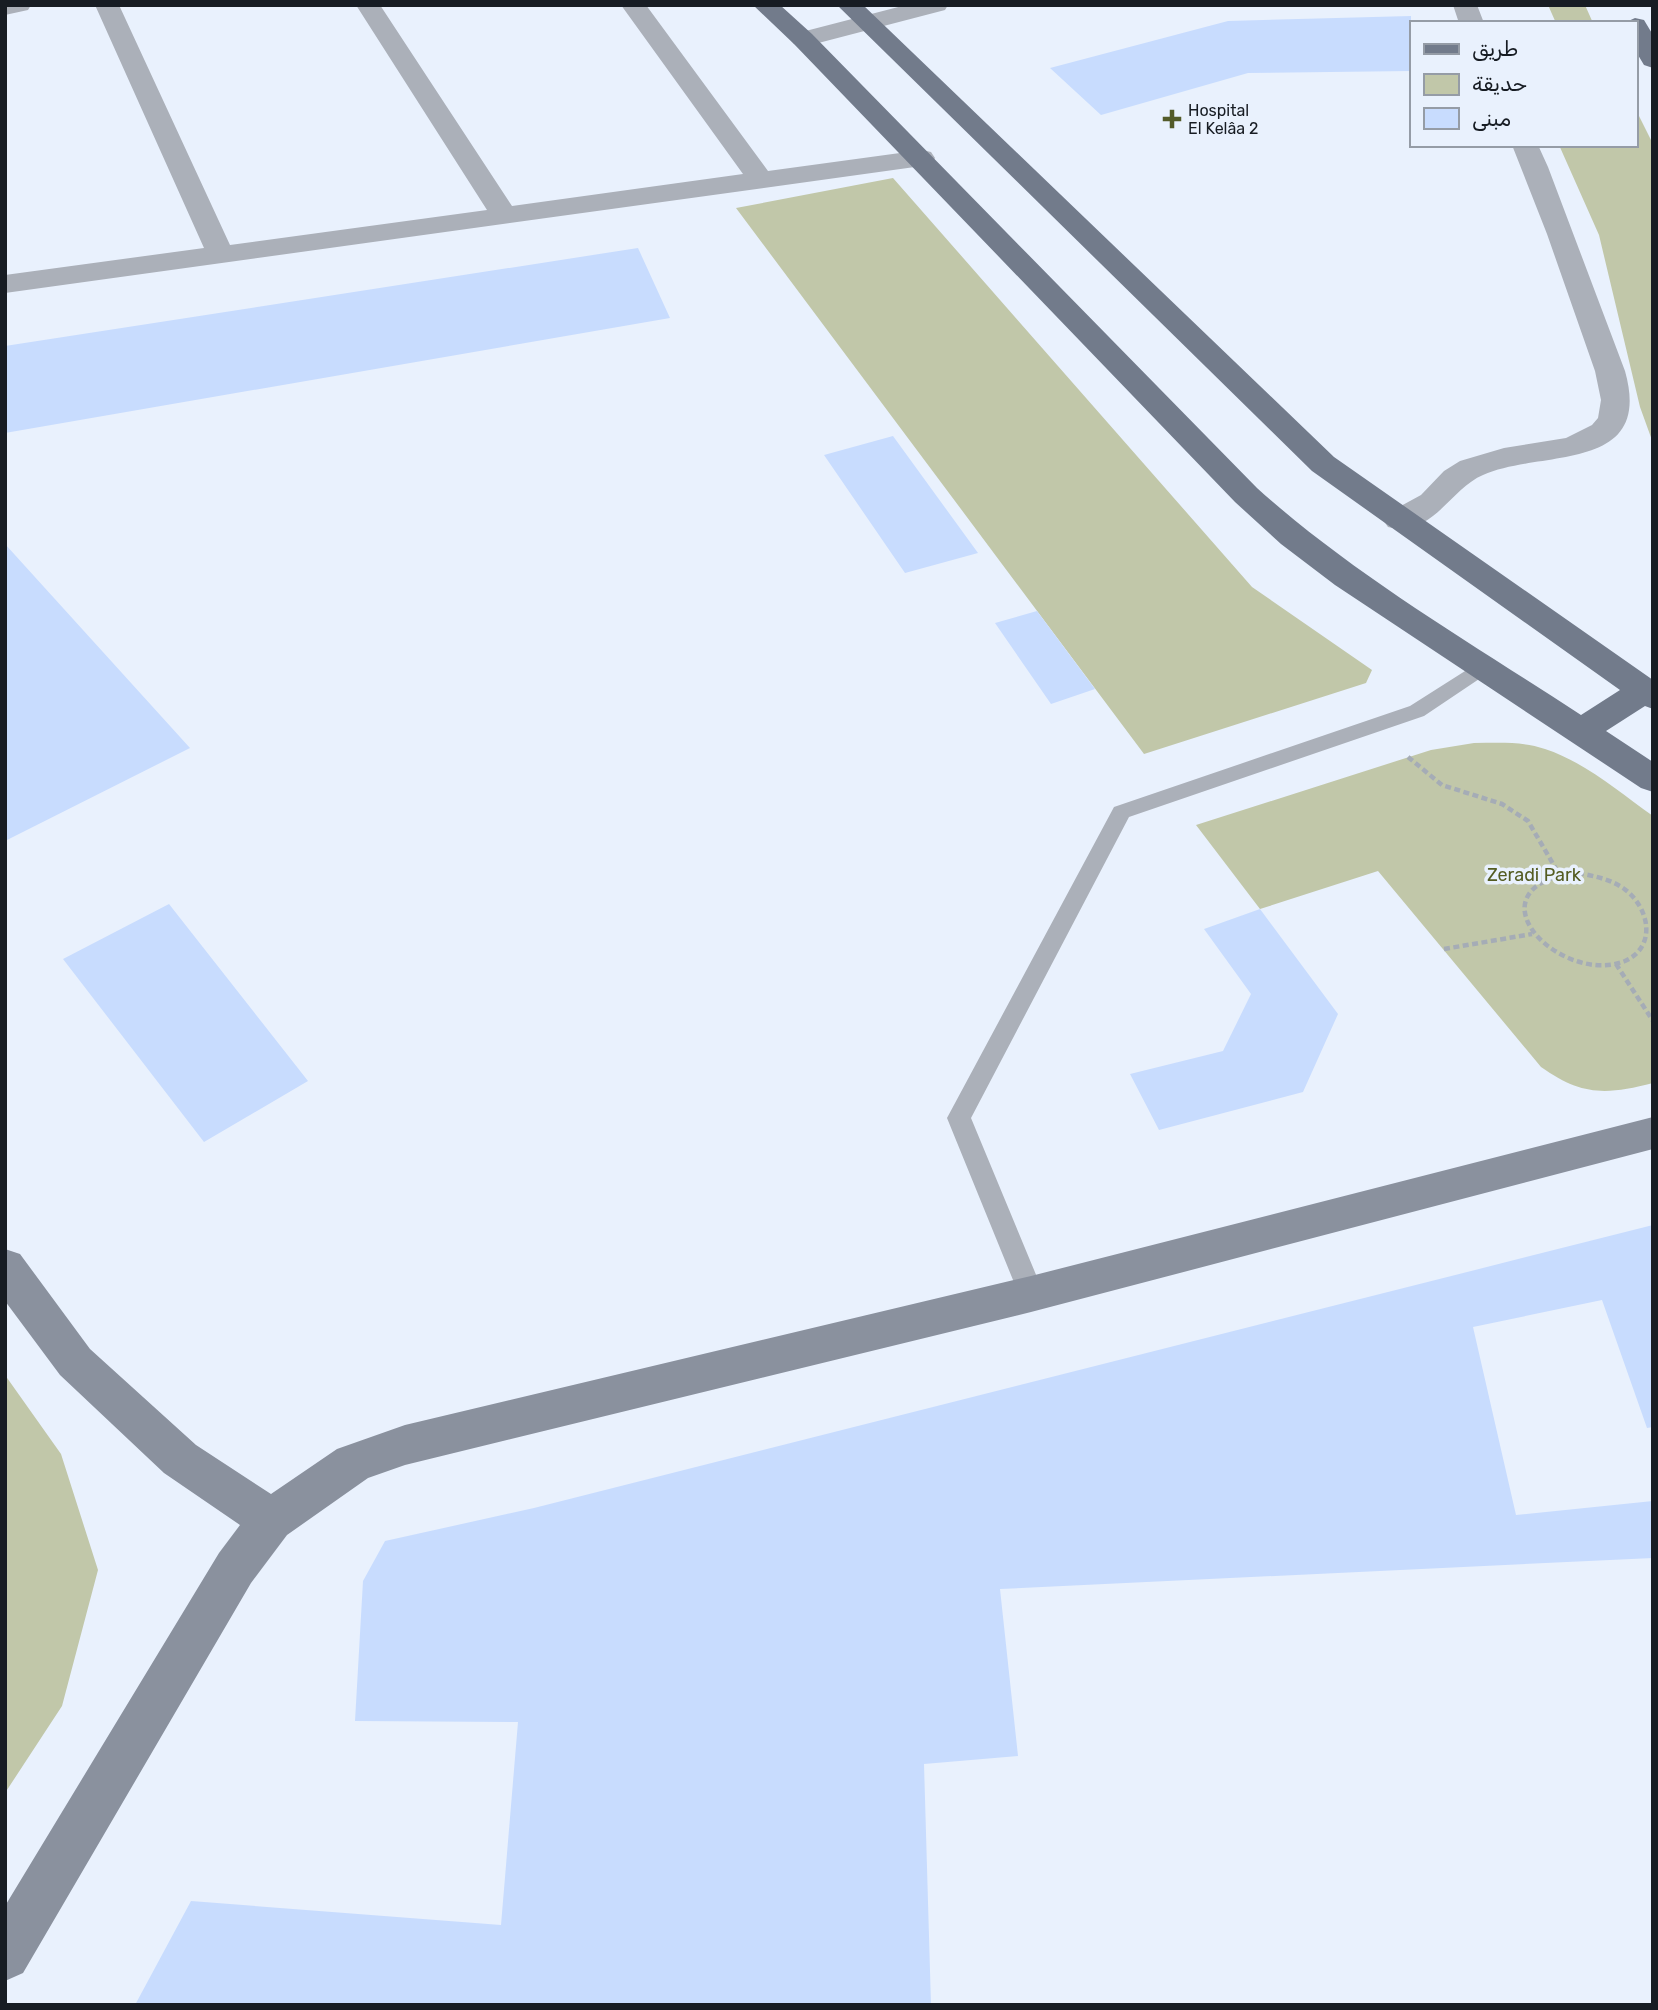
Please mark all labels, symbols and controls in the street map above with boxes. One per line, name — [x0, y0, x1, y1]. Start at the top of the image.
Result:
legend — [1410, 21, 1637, 147]
text: طريق — [1472, 36, 1518, 61]
text: حديقة — [1472, 71, 1527, 96]
place label: Hospital El Kelâa 2 — [1188, 101, 1258, 138]
text: مبنى — [1472, 106, 1511, 131]
marker: Hospital El Kelâa 2 — [1162, 109, 1182, 129]
park label: Zeradi Park — [1487, 864, 1582, 886]

